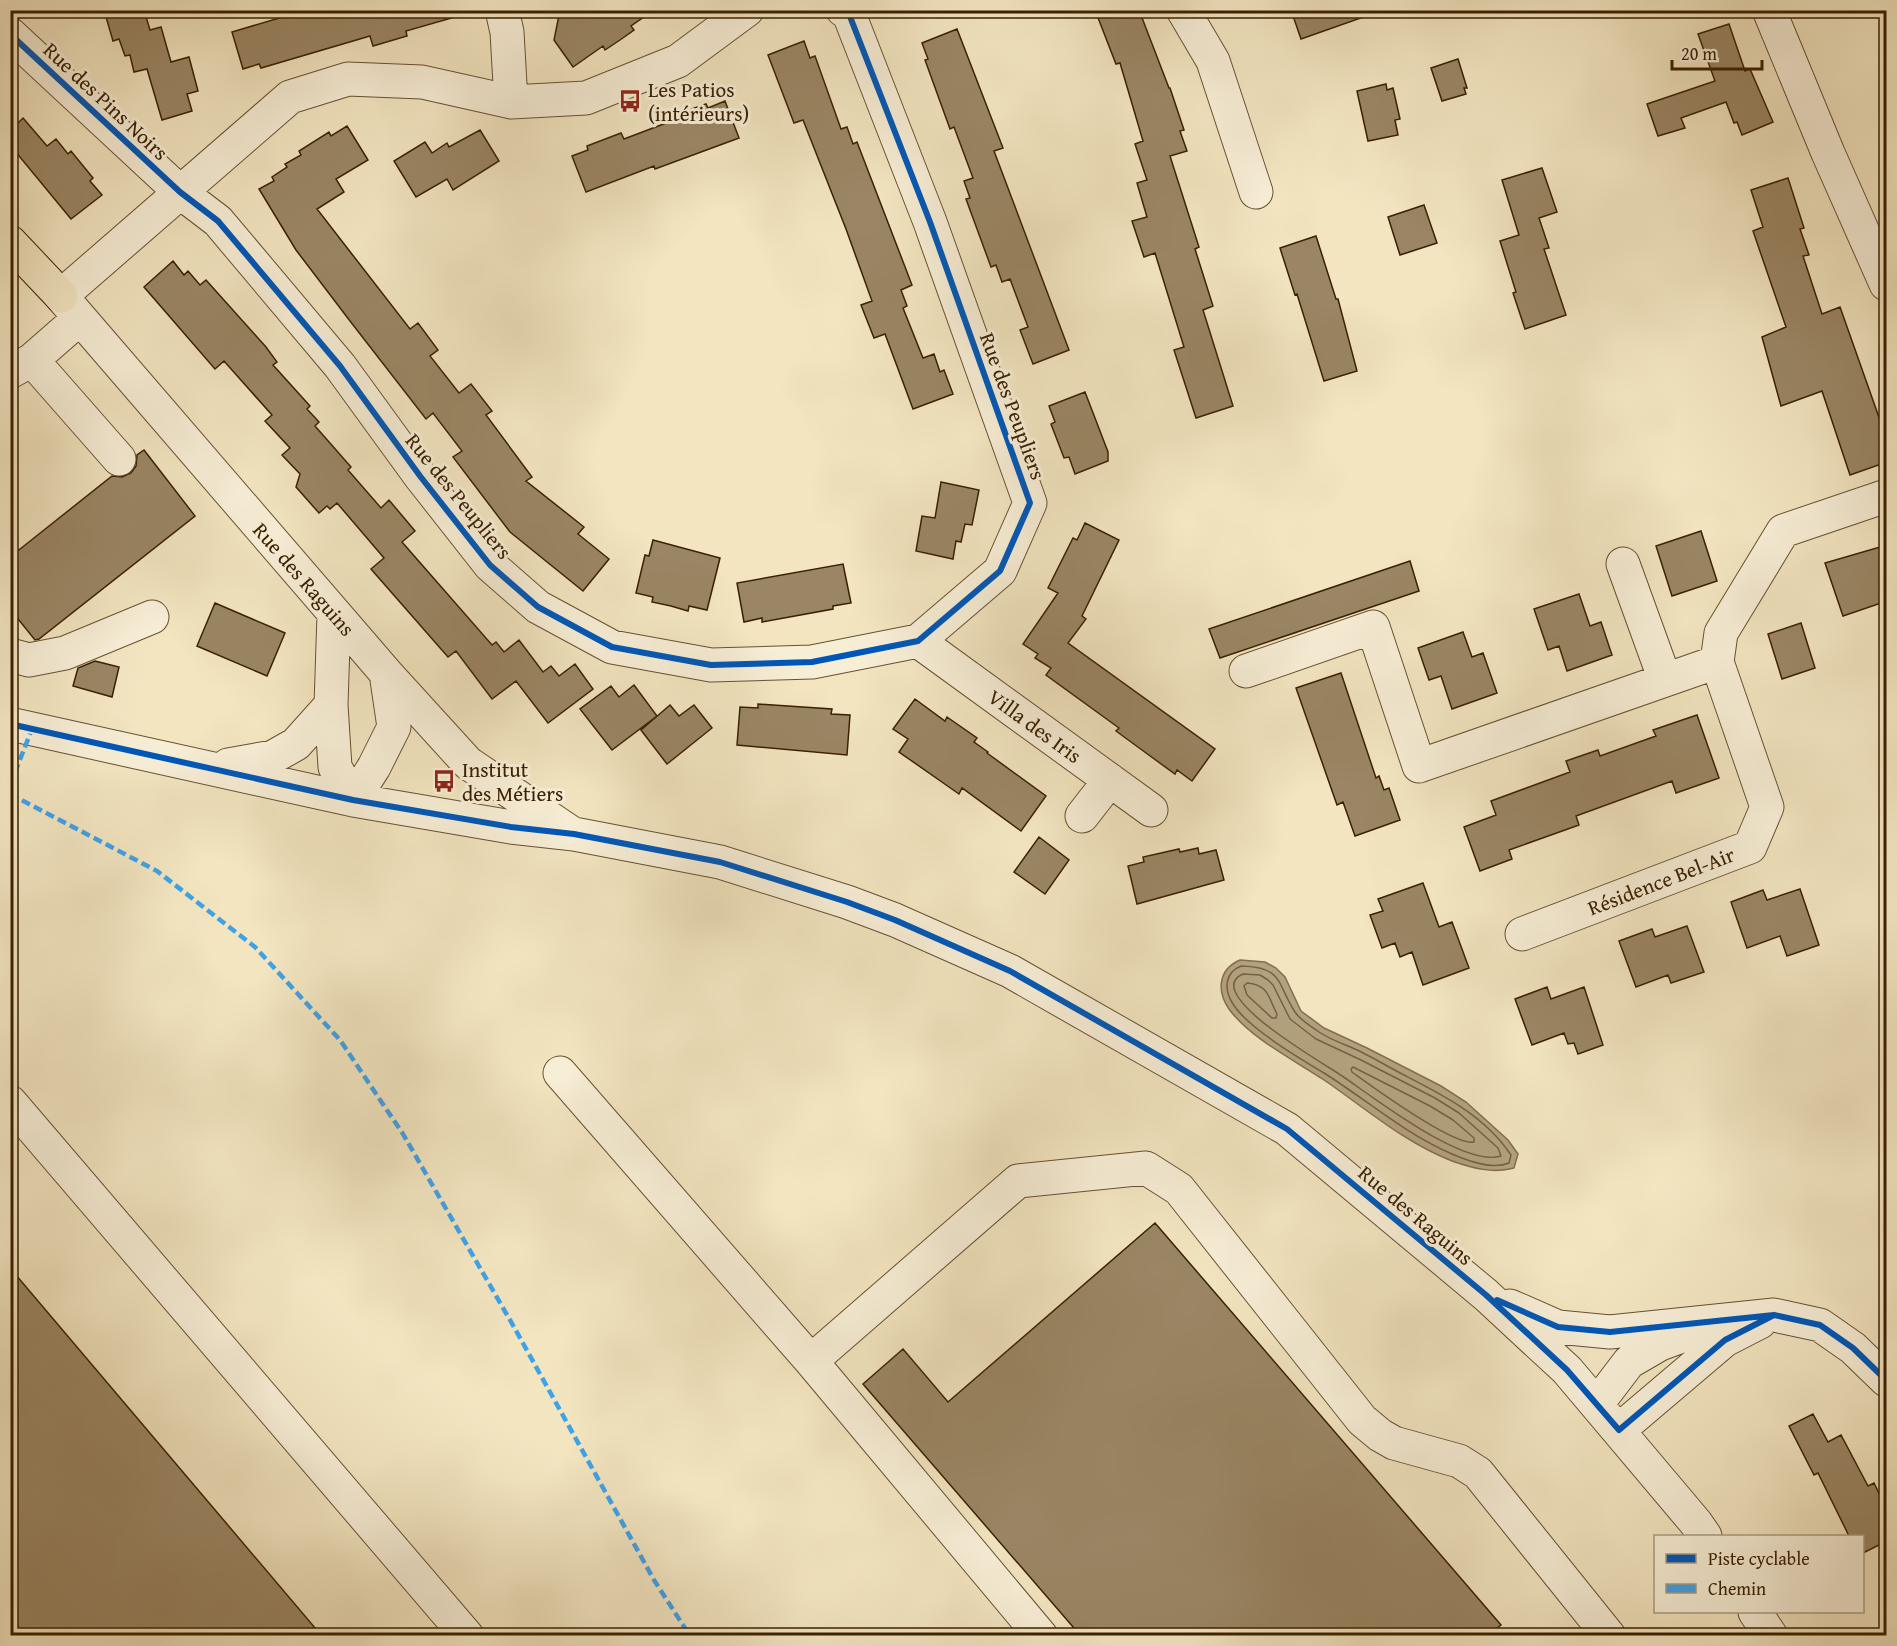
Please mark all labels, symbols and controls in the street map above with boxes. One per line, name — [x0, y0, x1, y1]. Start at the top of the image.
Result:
scale bar — [1672, 33, 1762, 71]
street label: Rue des Pins Noirs — [36, 35, 176, 167]
text: 20 m — [1681, 40, 1717, 67]
place label: Les Patios (intérieurs) — [648, 74, 749, 129]
bus stop icon: Les Patios (intérieurs) — [617, 88, 643, 114]
street label: Rue des Peupliers — [972, 328, 1054, 484]
street label: Rue des Peupliers — [398, 426, 520, 566]
street label: Rue des Raguins — [246, 515, 362, 643]
street label: Villa des Iris — [982, 681, 1088, 771]
place label: Institut des Métiers — [462, 754, 563, 809]
bus stop icon: Institut des Métiers — [431, 768, 457, 794]
street label: Résidence Bel-Air — [1583, 839, 1739, 923]
street label: Rue des Raguins — [1352, 1158, 1480, 1272]
legend — [1654, 1535, 1864, 1613]
text: Piste cyclable — [1708, 1545, 1810, 1572]
text: Chemin — [1708, 1575, 1766, 1602]

